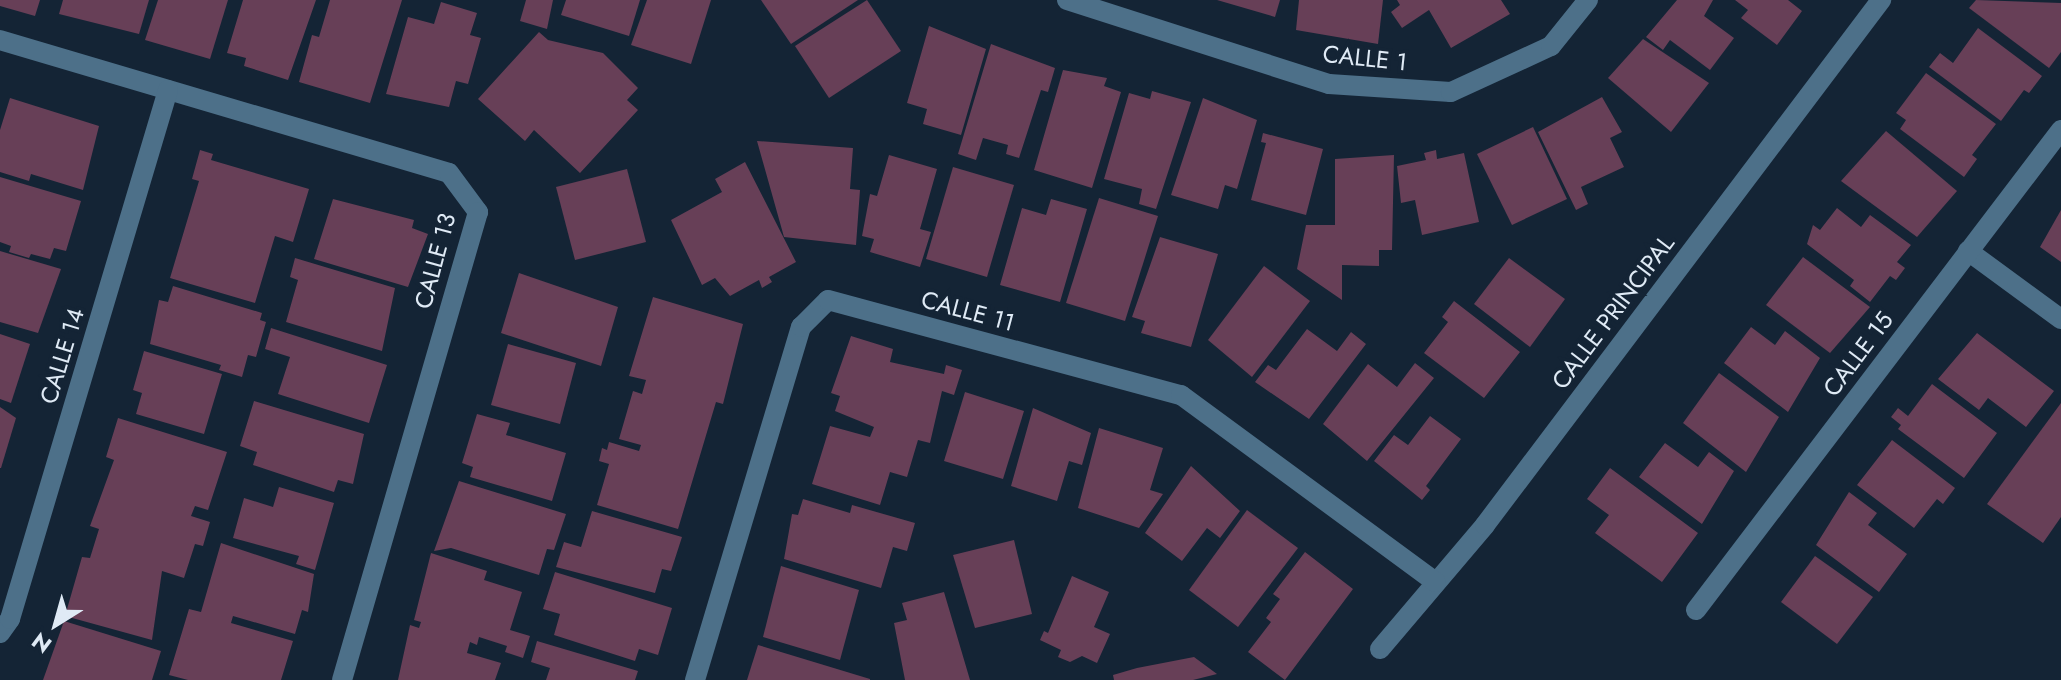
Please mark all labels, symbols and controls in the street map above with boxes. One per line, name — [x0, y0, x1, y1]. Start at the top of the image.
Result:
street label: CALLE 1 — [1321, 39, 1409, 77]
street label: CALLE 13 — [408, 210, 462, 312]
street label: CALLE PRINCIPAL — [1546, 229, 1680, 395]
street label: CALLE 11 — [918, 285, 1018, 337]
street label: CALLE 14 — [34, 305, 90, 407]
street label: CALLE 15 — [1817, 306, 1899, 402]
north arrow — [16, 584, 96, 664]
text: N — [25, 625, 58, 661]

